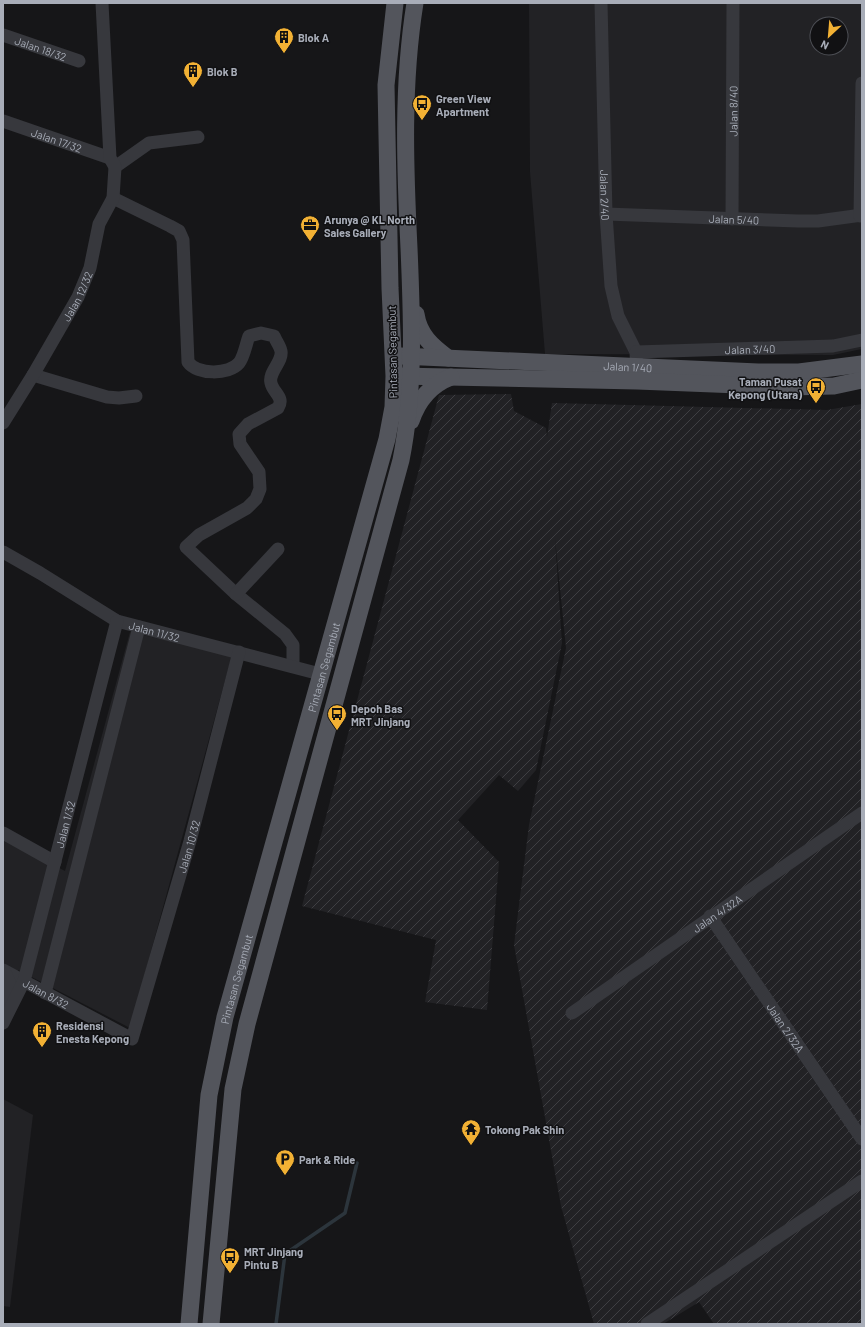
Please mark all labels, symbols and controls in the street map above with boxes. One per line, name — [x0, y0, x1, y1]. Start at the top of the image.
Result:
north arrow — [809, 16, 849, 56]
building icon: Blok A — [273, 26, 295, 54]
place label: Blok A — [298, 31, 330, 44]
street label: Jalan 18/32 — [13, 33, 69, 63]
text: N — [818, 38, 831, 53]
building icon: Blok B — [182, 60, 204, 88]
place label: Blok B — [207, 65, 238, 78]
street label: Jalan 8/40 — [726, 86, 739, 136]
place label: Green View Apartment — [436, 92, 491, 118]
bus stop icon: Green View Apartment — [411, 93, 433, 121]
street label: Jalan 17/32 — [30, 125, 84, 154]
street label: Jalan 2/40 — [598, 169, 613, 221]
street label: Jalan 5/40 — [708, 211, 759, 226]
place label: Arunya @ KL North Sales Gallery — [324, 213, 415, 239]
office icon: Arunya @ KL North Sales Gallery — [299, 214, 321, 242]
street label: Jalan 12/32 — [59, 269, 95, 323]
street label: Pintasan Segambut — [385, 306, 399, 398]
street label: Jalan 3/40 — [724, 341, 775, 356]
street label: Jalan 1/40 — [603, 359, 652, 374]
place label: Taman Pusat Kepong (Utara) — [728, 375, 802, 401]
bus stop icon: Taman Pusat Kepong (Utara) — [805, 376, 827, 404]
street label: Jalan 11/32 — [128, 618, 181, 644]
street label: Pintasan Segambut — [304, 621, 342, 713]
place label: Depoh Bas MRT Jinjang — [351, 702, 410, 728]
bus stop icon: Depoh Bas MRT Jinjang — [326, 703, 348, 731]
street label: Jalan 1/32 — [52, 799, 77, 849]
street label: Jalan 10/32 — [175, 818, 202, 874]
street label: Jalan 4/32A — [690, 891, 744, 935]
street label: Pintasan Segambut — [217, 933, 254, 1025]
street label: Jalan 8/32 — [21, 976, 71, 1011]
street label: Jalan 2/32A — [765, 1000, 808, 1055]
place label: Residensi Enesta Kepong — [56, 1019, 129, 1045]
building icon: Residensi Enesta Kepong — [31, 1020, 53, 1048]
temple icon: Tokong Pak Shin — [460, 1118, 482, 1146]
place label: Tokong Pak Shin — [485, 1123, 564, 1136]
parking icon: Park & Ride — [274, 1148, 296, 1176]
place label: Park & Ride — [299, 1153, 355, 1166]
place label: MRT Jinjang Pintu B — [244, 1245, 303, 1271]
bus stop icon: MRT Jinjang Pintu B — [219, 1246, 241, 1274]

